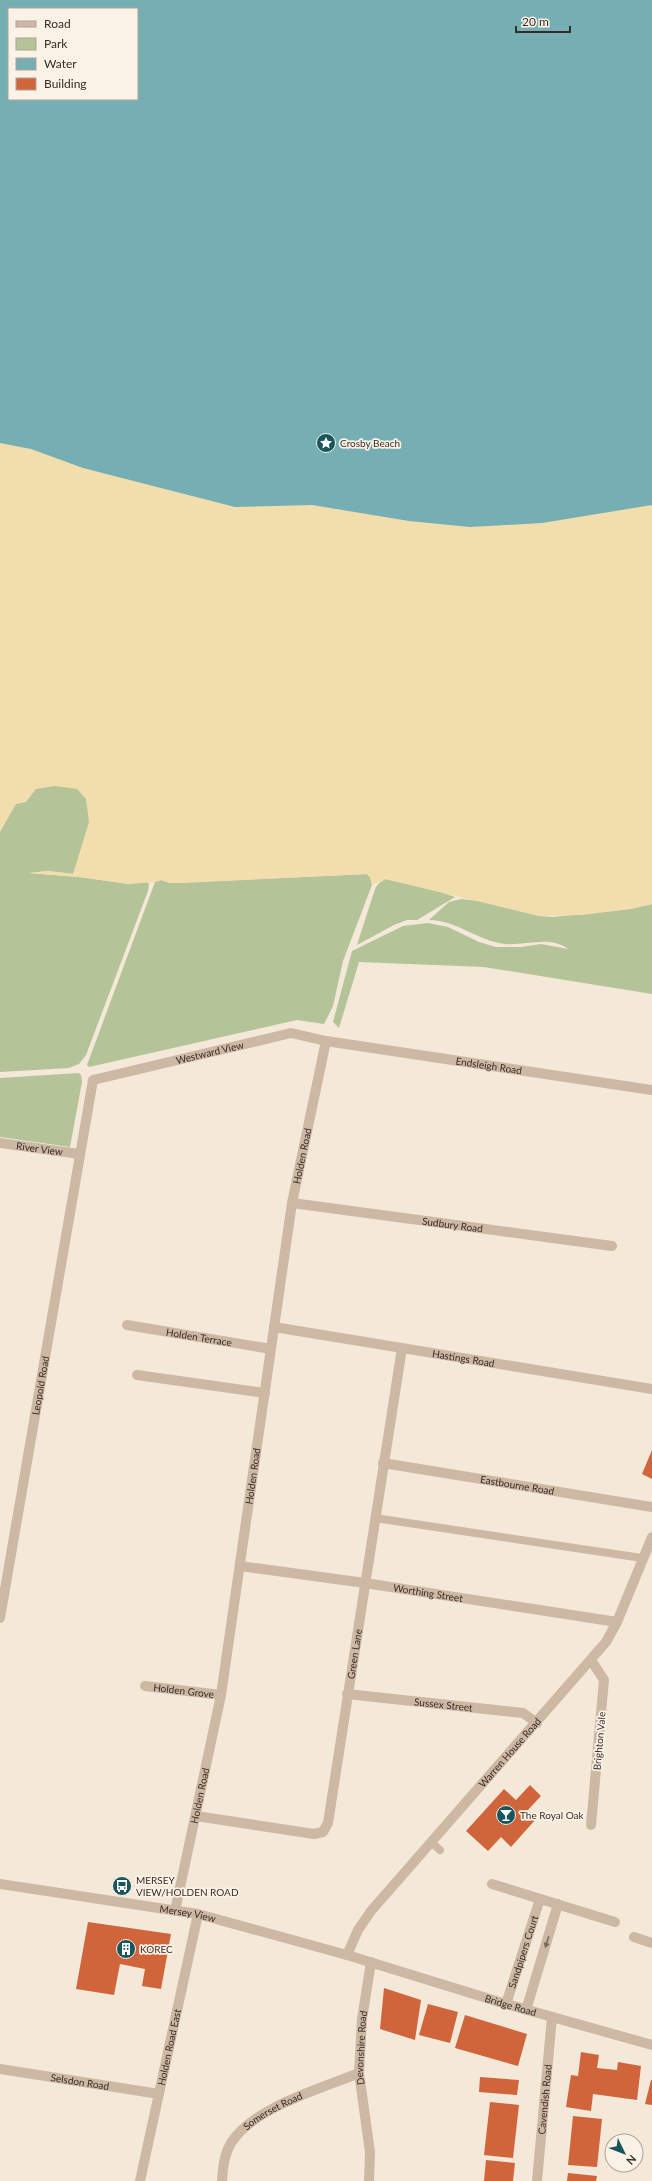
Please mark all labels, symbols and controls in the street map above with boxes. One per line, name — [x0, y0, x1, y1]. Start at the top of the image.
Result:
legend — [8, 8, 138, 100]
scale bar — [516, 8, 570, 34]
text: 20 m — [522, 14, 549, 29]
text: Road — [44, 16, 71, 31]
text: Park — [44, 36, 68, 51]
text: Water — [44, 56, 77, 71]
text: Building — [44, 76, 87, 91]
place icon: Crosby Beach — [315, 432, 337, 454]
place label: Crosby Beach — [340, 437, 400, 449]
street label: Westward View — [175, 1038, 245, 1066]
street label: Endsleigh Road — [455, 1055, 523, 1076]
street label: Holden Road — [290, 1127, 314, 1185]
street label: River View — [16, 1139, 64, 1158]
street label: Sudbury Road — [422, 1215, 484, 1235]
street label: Holden Terrace — [165, 1326, 233, 1348]
street label: Hastings Road — [431, 1347, 495, 1369]
street label: Leopold Road — [29, 1355, 51, 1416]
street label: Holden Road — [243, 1447, 263, 1505]
street label: Eastbourne Road — [479, 1473, 555, 1497]
street label: Worthing Street — [392, 1581, 464, 1604]
street label: Green Lane — [345, 1628, 364, 1680]
street label: Holden Grove — [153, 1681, 215, 1700]
street label: Sussex Street — [414, 1695, 474, 1714]
street label: Brighton Vale — [590, 1711, 608, 1771]
street label: Warren House Road — [476, 1715, 543, 1790]
street label: Holden Road — [188, 1767, 211, 1825]
bar icon: The Royal Oak — [495, 1804, 517, 1826]
place label: The Royal Oak — [520, 1809, 584, 1821]
place label: MERSEY VIEW/HOLDEN ROAD — [136, 1874, 239, 1898]
bus stop icon: MERSEY VIEW/HOLDEN ROAD — [111, 1875, 133, 1897]
street label: Mersey View — [159, 1902, 217, 1925]
street label: Sandpipers Court — [506, 1913, 540, 1990]
one-way arrow — [544, 1936, 550, 1948]
building icon: KOREC — [115, 1938, 137, 1960]
place label: KOREC — [140, 1943, 173, 1955]
street label: Bridge Road — [483, 1992, 538, 2018]
street label: Holden Road East — [155, 2007, 183, 2087]
street label: Devonshire Road — [353, 2010, 369, 2086]
street label: Cavendish Road — [535, 2064, 554, 2135]
street label: Selsdon Road — [50, 2071, 110, 2092]
street label: Somerset Road — [240, 2089, 304, 2132]
north arrow — [604, 2133, 644, 2173]
text: N — [624, 2153, 639, 2168]

